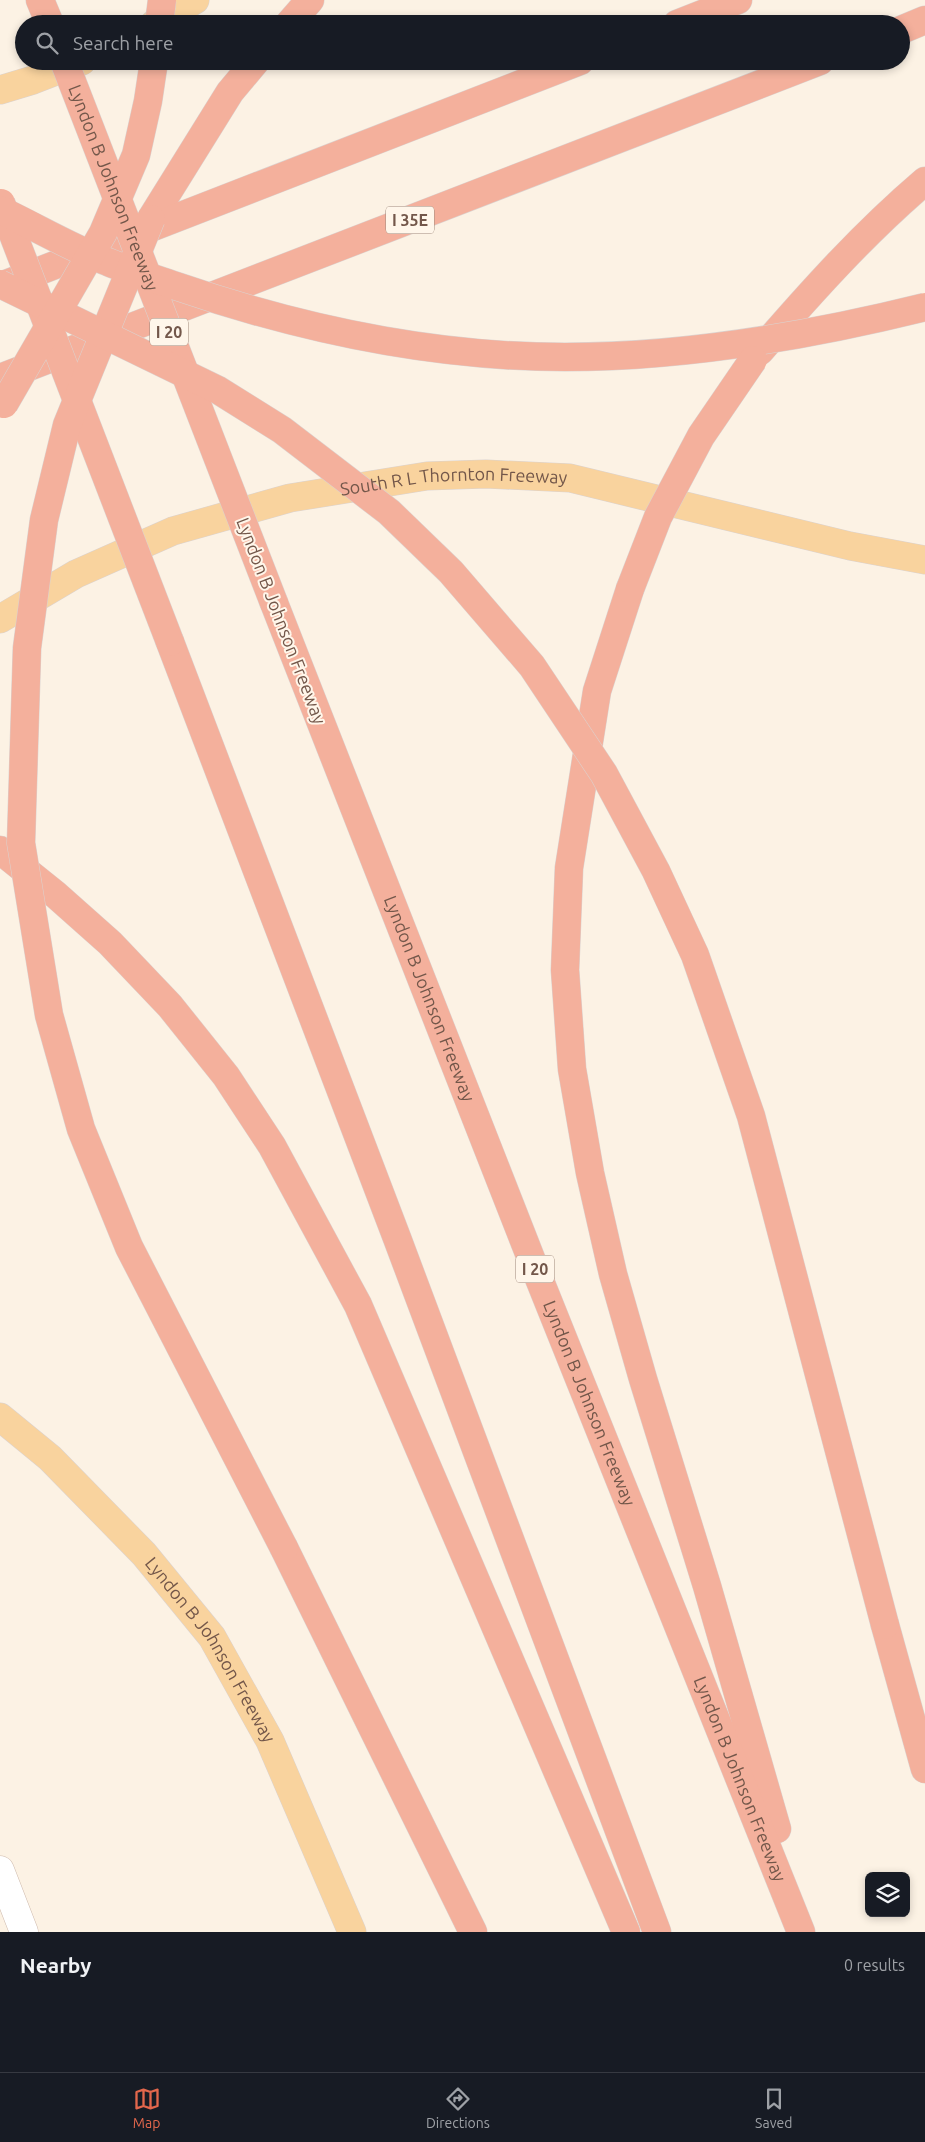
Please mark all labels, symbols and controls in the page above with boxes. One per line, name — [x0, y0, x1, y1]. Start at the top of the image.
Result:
search box — [15, 15, 910, 70]
icon: search — [33, 29, 61, 57]
text: Search here — [73, 32, 173, 54]
street label: Lyndon B Johnson Freeway — [65, 82, 163, 294]
road number: I 35E — [386, 206, 434, 234]
road number: I 20 — [150, 318, 188, 346]
street label: South R L Thornton Freeway — [339, 463, 568, 499]
street label: Lyndon B Johnson Freeway — [233, 515, 331, 727]
street label: Lyndon B Johnson Freeway — [381, 893, 480, 1104]
road number: I 20 — [516, 1256, 554, 1282]
street label: Lyndon B Johnson Freeway — [540, 1297, 640, 1509]
street label: Lyndon B Johnson Freeway — [142, 1553, 280, 1746]
street label: Lyndon B Johnson Freeway — [691, 1673, 791, 1885]
map controls — [865, 1872, 910, 1917]
button: layers — [865, 1872, 910, 1917]
text: Nearby — [20, 1953, 91, 1977]
text: 0 results — [844, 1956, 905, 1974]
tab: Map — [133, 2085, 161, 2131]
tab: Directions — [426, 2085, 490, 2131]
tab: Saved — [755, 2085, 792, 2131]

